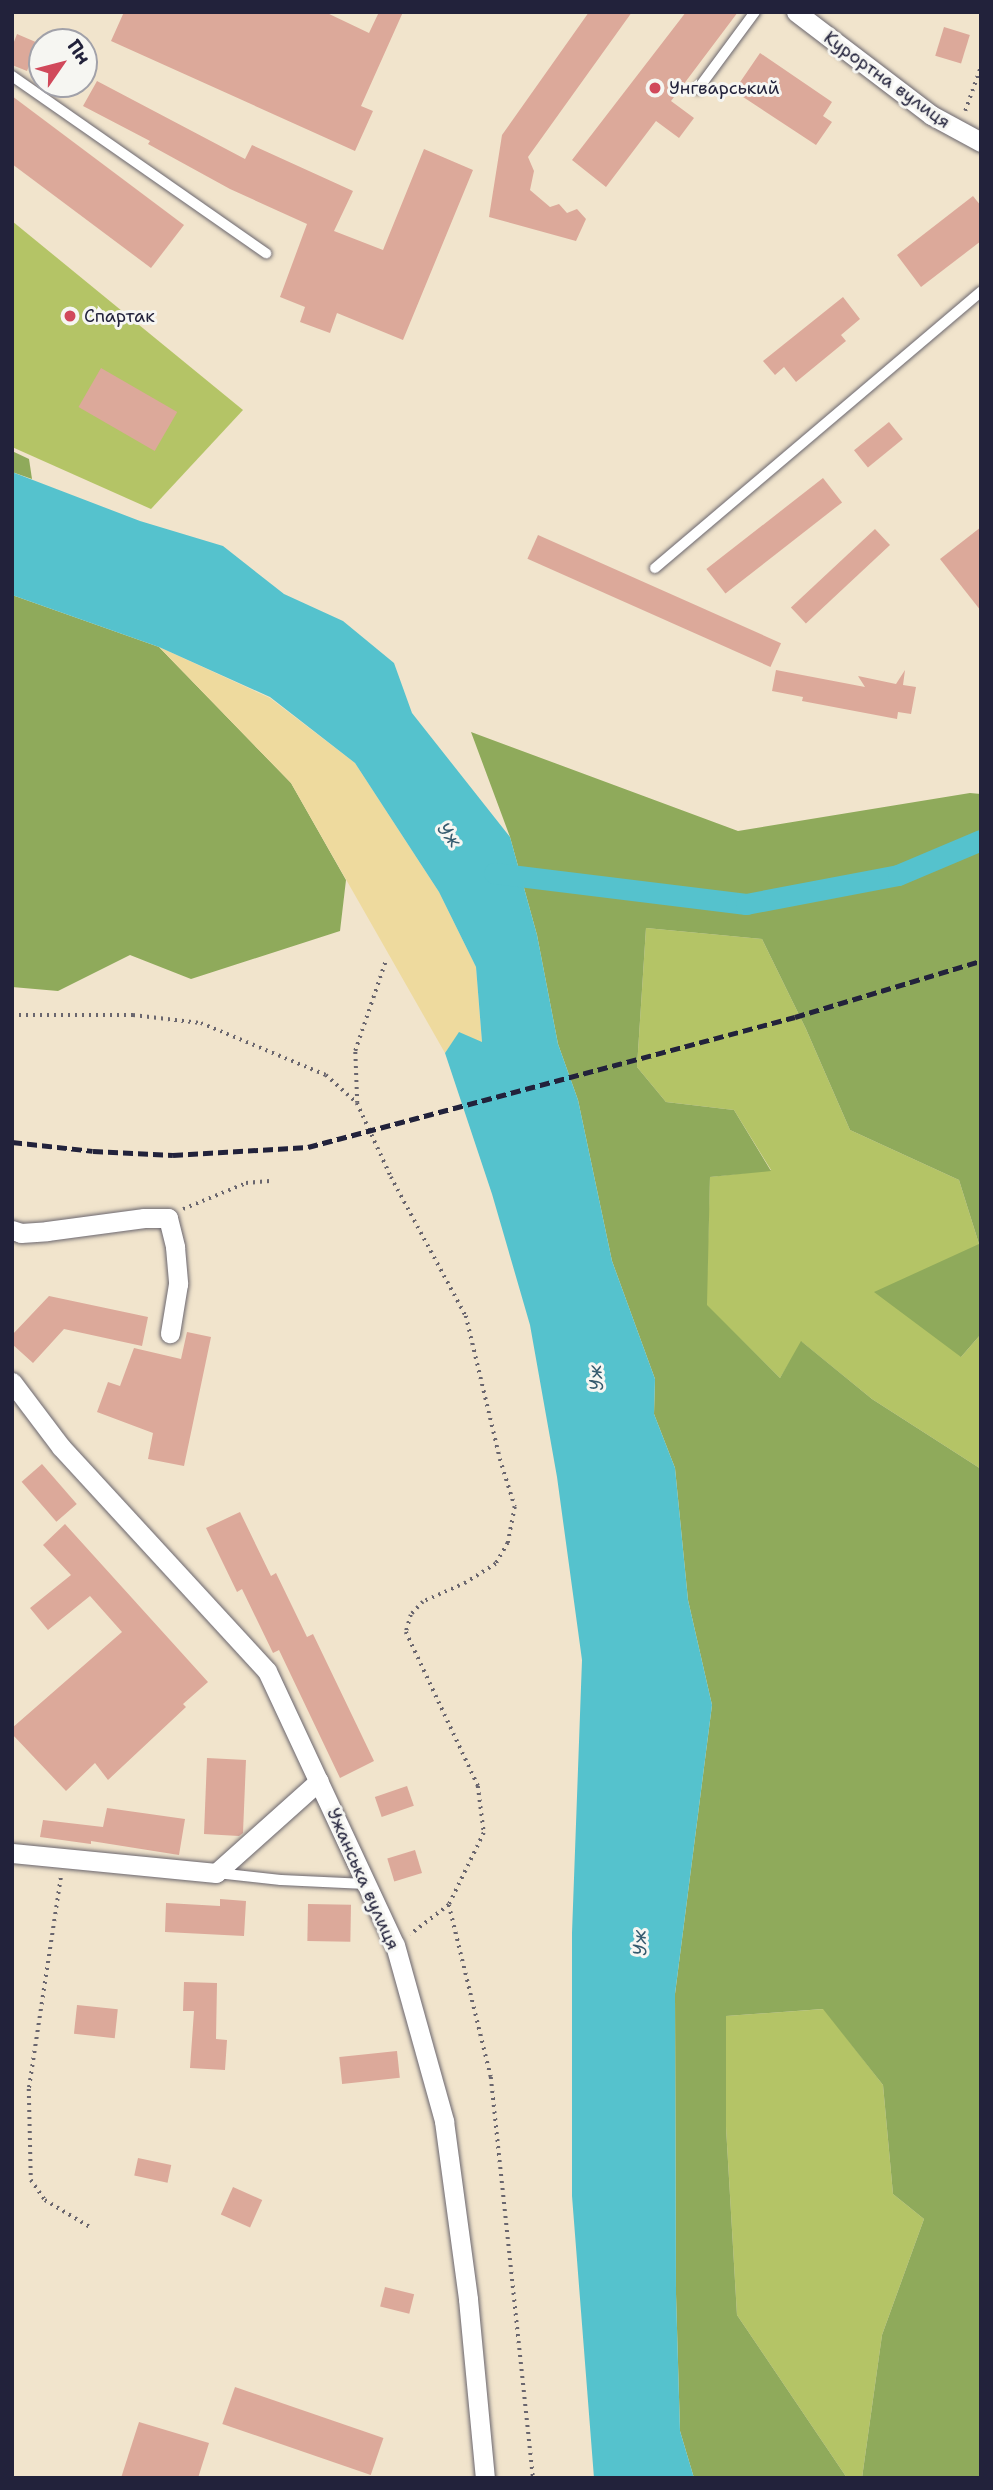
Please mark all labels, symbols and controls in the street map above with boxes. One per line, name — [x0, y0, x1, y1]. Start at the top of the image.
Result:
street label: Курортна вулиця — [819, 27, 955, 133]
north arrow — [28, 28, 98, 98]
text: Пн — [62, 34, 96, 69]
place label: Унгварський — [669, 77, 779, 99]
marker: Унгварський — [647, 80, 663, 96]
place label: Спартак — [84, 305, 155, 327]
marker: Спартак — [62, 308, 78, 324]
water label: Уж — [432, 818, 466, 852]
water label: Уж — [583, 1364, 609, 1392]
street label: Ужанська вулиця — [322, 1805, 404, 1953]
water label: Уж — [628, 1930, 652, 1956]

